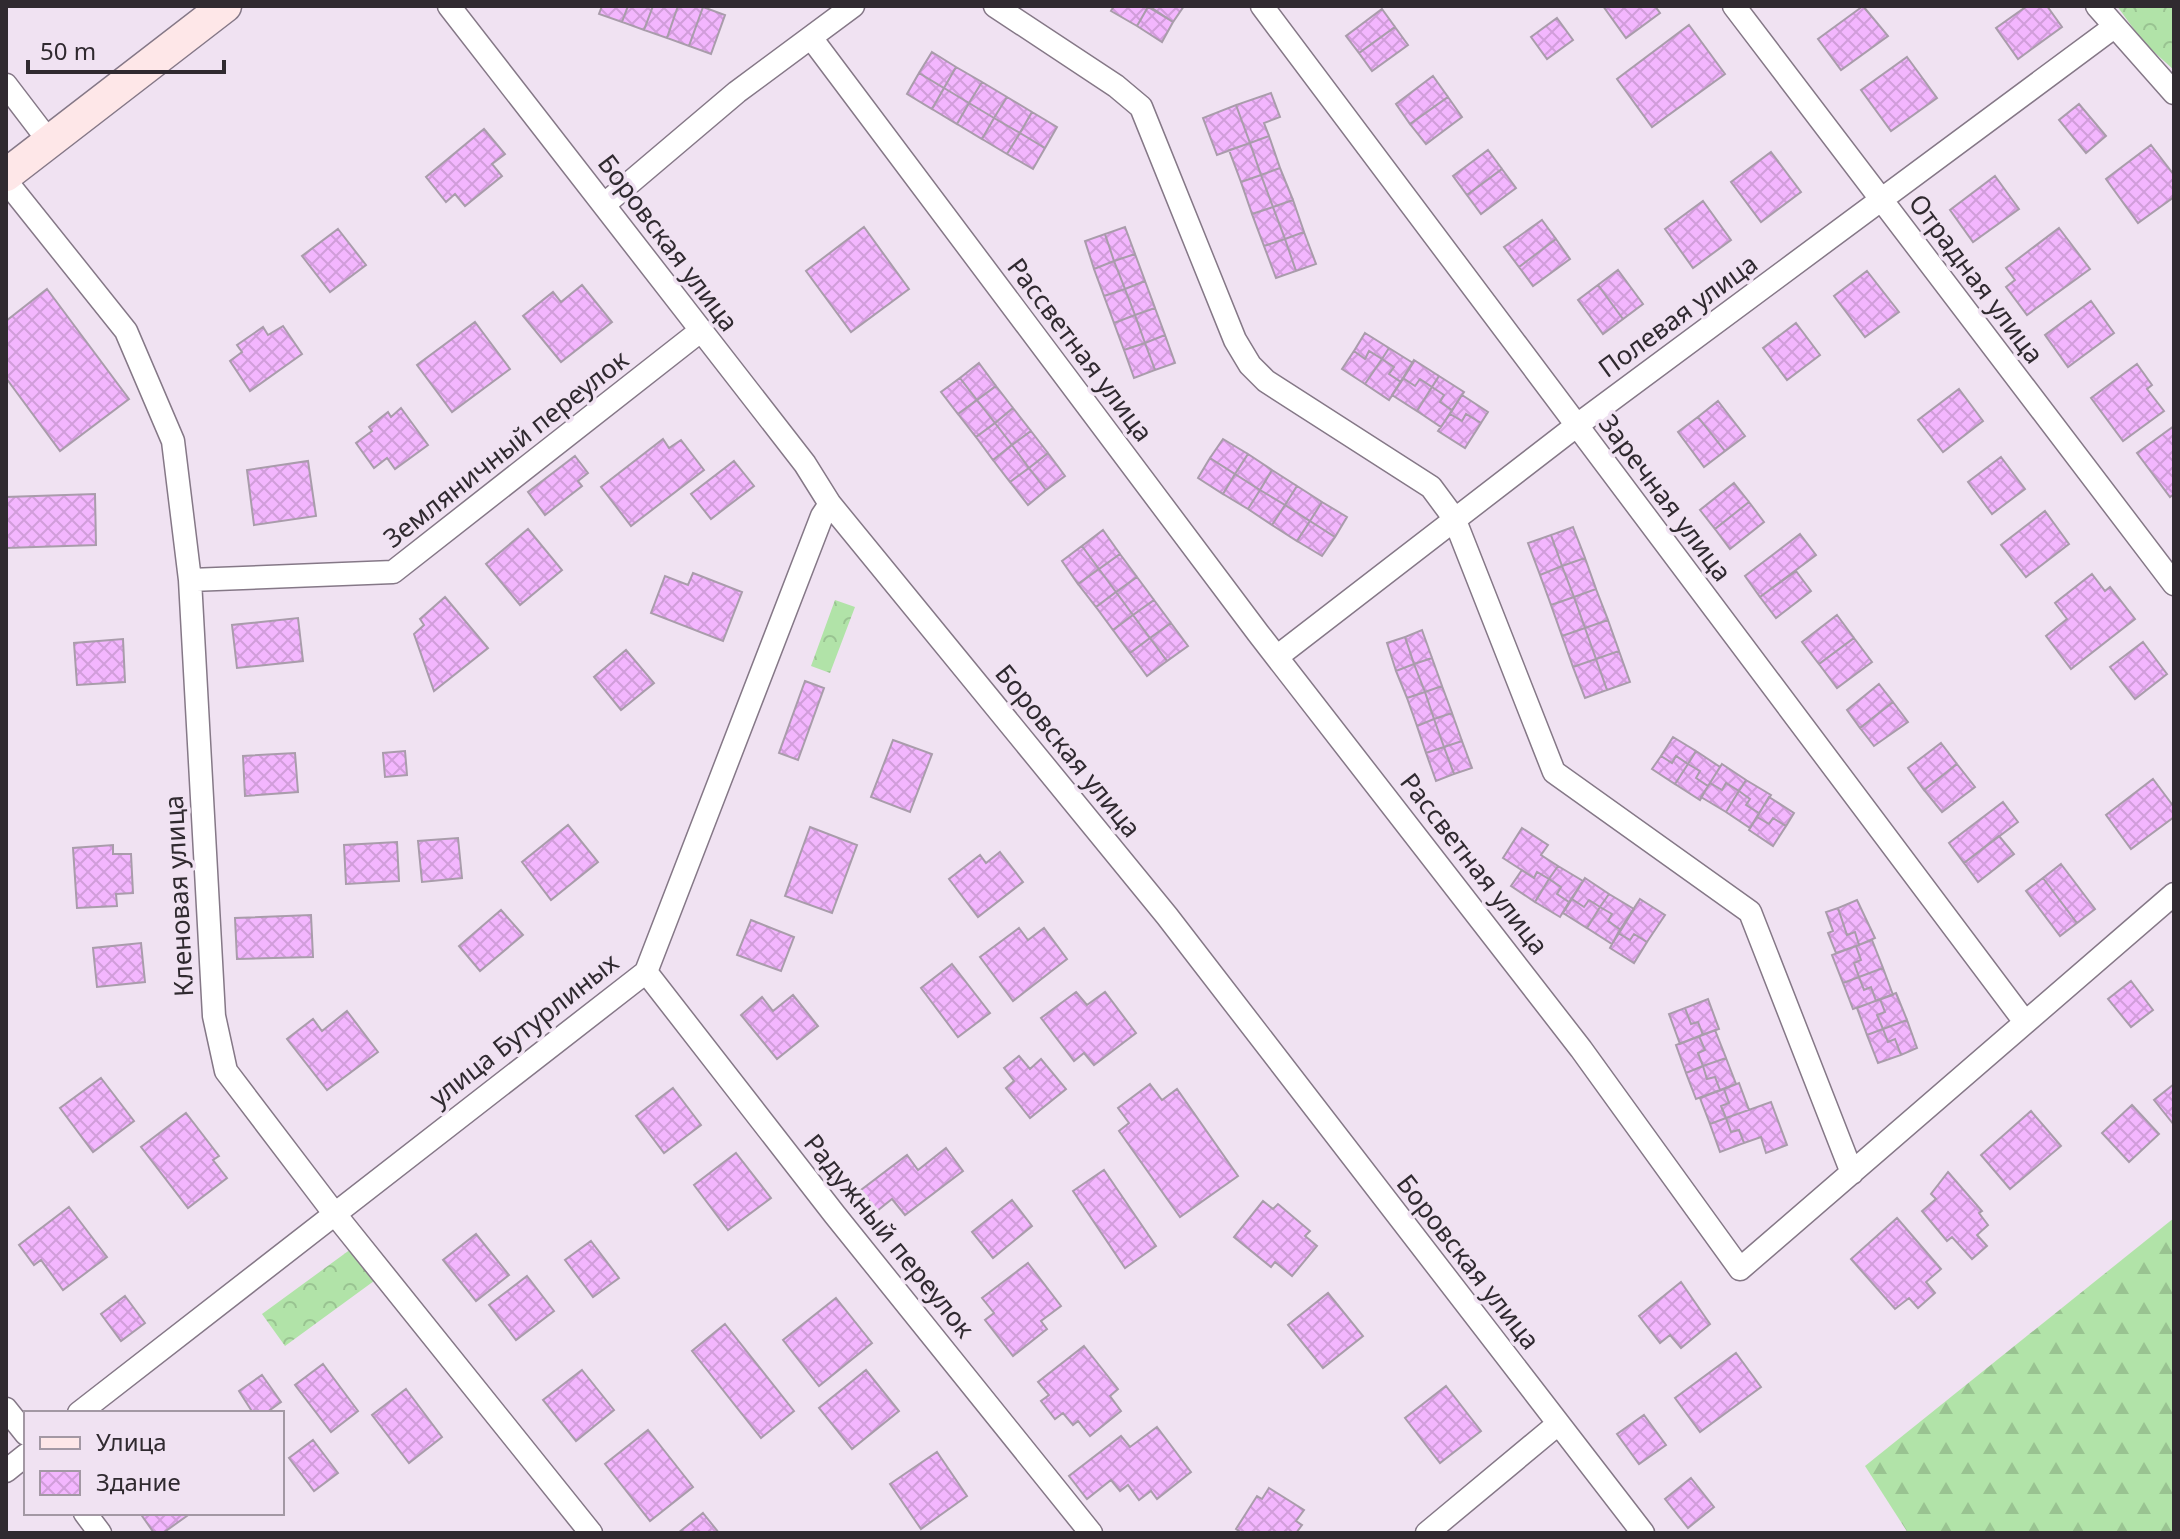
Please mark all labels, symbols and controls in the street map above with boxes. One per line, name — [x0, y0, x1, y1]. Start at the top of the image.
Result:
scale bar — [28, 24, 224, 74]
text: 50 m — [40, 34, 96, 67]
street label: Боровская улица — [590, 146, 747, 338]
street label: Отрадная улица — [1901, 186, 2053, 371]
street label: Полевая улица — [1591, 245, 1764, 385]
street label: Рассветная улица — [1000, 250, 1162, 449]
street label: Земляничный переулок — [376, 341, 635, 555]
street label: Заречная улица — [1591, 406, 1741, 588]
street label: Боровская улица — [988, 656, 1150, 845]
street label: Рассветная улица — [1392, 765, 1557, 962]
street label: Кленовая улица — [155, 794, 201, 998]
street label: улица Бутурлиных — [421, 944, 626, 1114]
street label: Радужный переулок — [796, 1126, 983, 1345]
street label: Боровская улица — [1389, 1166, 1549, 1357]
legend — [24, 1411, 284, 1515]
text: Улица — [96, 1425, 167, 1458]
text: Здание — [96, 1465, 181, 1498]

